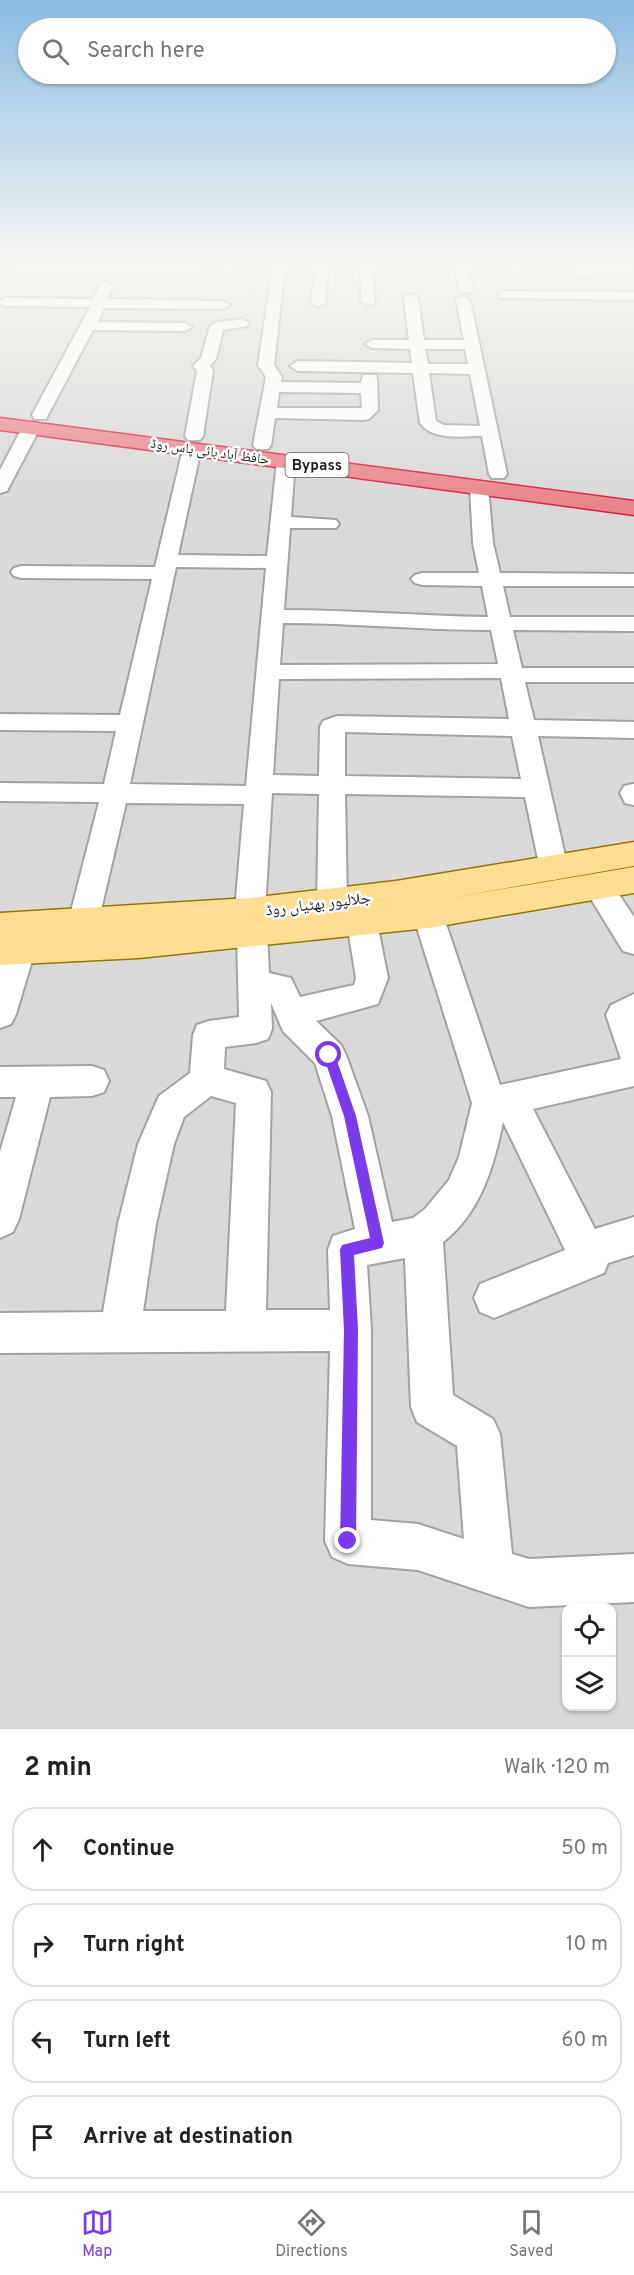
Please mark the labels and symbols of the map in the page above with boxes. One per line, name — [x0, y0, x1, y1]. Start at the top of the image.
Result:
street label: حافظ آباد بائی پاس روڈ — [149, 436, 270, 469]
road number: Bypass — [286, 453, 348, 477]
street label: جلالپور بھٹیاں روڈ — [264, 889, 372, 921]
route start — [315, 1041, 341, 1067]
route end — [334, 1527, 360, 1553]

